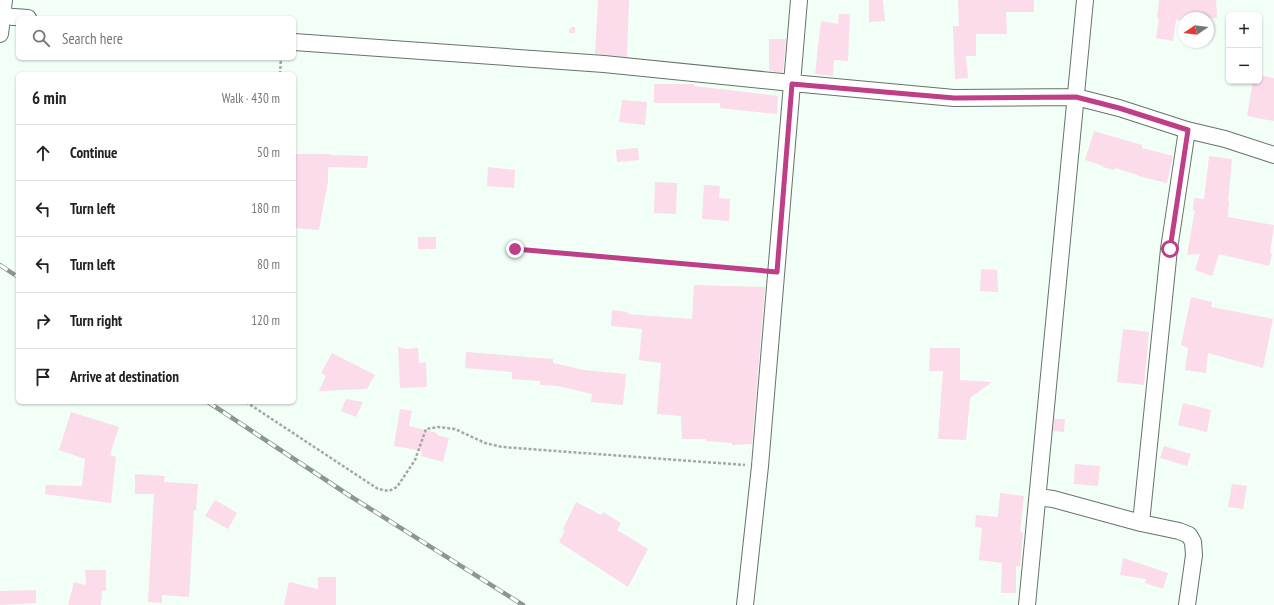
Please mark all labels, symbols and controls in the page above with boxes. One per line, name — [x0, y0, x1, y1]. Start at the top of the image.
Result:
north arrow — [1178, 12, 1214, 48]
map controls — [1226, 12, 1262, 84]
button: + — [1226, 12, 1262, 48]
search box — [16, 16, 296, 60]
icon: search — [30, 27, 52, 49]
text: Search here — [62, 29, 123, 48]
button: − — [1226, 48, 1262, 84]
text: 6 min — [32, 87, 66, 109]
text: Walk · 430 m — [222, 90, 280, 107]
icon: ahead — [32, 142, 54, 164]
text: Continue — [70, 143, 117, 162]
text: 50 m — [257, 144, 280, 161]
icon: left — [32, 198, 54, 220]
text: Turn left — [70, 199, 115, 218]
text: 180 m — [251, 200, 280, 217]
route end — [506, 240, 524, 258]
route start — [1161, 240, 1179, 258]
icon: left — [32, 254, 54, 276]
text: Turn left — [70, 255, 115, 274]
text: 80 m — [257, 256, 280, 273]
icon: right — [32, 310, 54, 332]
text: Turn right — [70, 311, 122, 330]
text: 120 m — [251, 312, 280, 329]
icon: arrive — [32, 366, 54, 388]
text: Arrive at destination — [70, 367, 179, 386]

